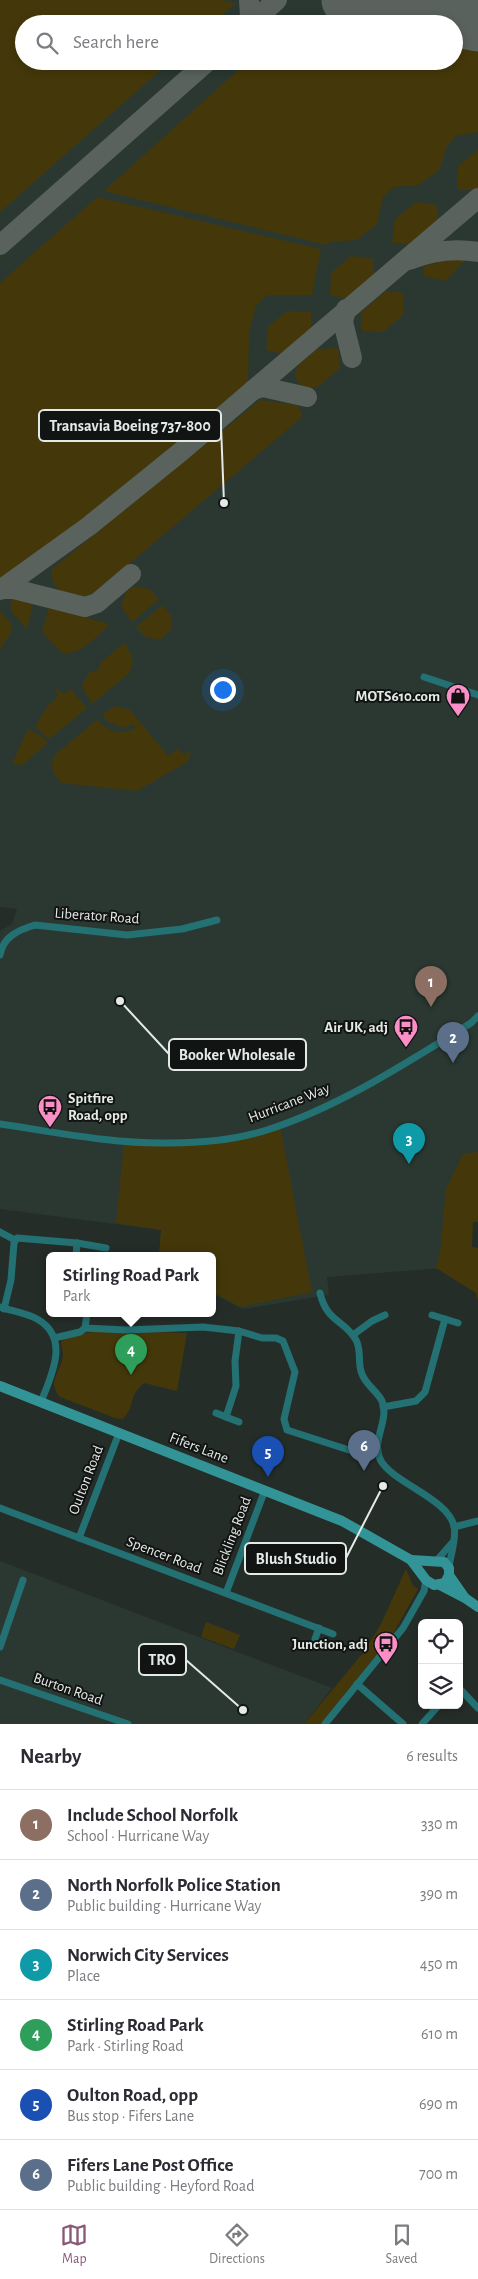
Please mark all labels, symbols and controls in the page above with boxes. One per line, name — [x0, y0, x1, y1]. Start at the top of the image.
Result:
search box — [15, 15, 463, 70]
icon: search — [33, 29, 61, 57]
text: Search here — [73, 33, 159, 52]
callout: Transavia Boeing 737-800 — [39, 410, 221, 441]
text: Transavia Boeing 737-800 — [49, 418, 211, 434]
your location — [210, 677, 236, 703]
shop icon: MOTS610.com — [445, 683, 471, 717]
place label: MOTS610.com — [355, 689, 440, 704]
street label: Liberator Road — [54, 906, 140, 926]
pin: 1 — [415, 966, 447, 1007]
bus stop icon: Air UK, adj — [393, 1014, 419, 1048]
place label: Air UK, adj — [324, 1020, 388, 1035]
pin: 2 — [437, 1022, 469, 1063]
callout: Booker Wholesale — [169, 1039, 306, 1070]
text: Booker Wholesale — [179, 1047, 296, 1063]
street label: Hurricane Way — [246, 1080, 332, 1125]
place label: Spitfire Road, opp — [68, 1091, 128, 1123]
bus stop icon: Spitfire Road, opp — [37, 1094, 63, 1128]
pin: 3 — [393, 1123, 425, 1164]
popup — [46, 1252, 216, 1317]
text: Stirling Road Park — [63, 1266, 199, 1285]
text: Park — [63, 1288, 90, 1304]
pin: 4 — [115, 1334, 147, 1375]
street label: Fifers Lane — [167, 1430, 231, 1466]
pin: 6 — [348, 1430, 380, 1471]
pin: 5 — [252, 1436, 284, 1477]
street label: Oulton Road — [66, 1443, 106, 1517]
street label: Blickling Road — [210, 1494, 254, 1577]
street label: Spencer Road — [124, 1534, 204, 1576]
callout: Blush Studio — [245, 1543, 346, 1574]
text: Blush Studio — [255, 1551, 337, 1567]
map controls — [418, 1619, 463, 1709]
button: locate — [418, 1619, 463, 1664]
bus stop icon: Junction, adj — [373, 1631, 399, 1665]
place label: Junction, adj — [292, 1637, 368, 1652]
callout: TRO — [139, 1644, 186, 1675]
text: TRO — [148, 1652, 176, 1668]
button: layers — [418, 1664, 463, 1709]
street label: Burton Road — [31, 1670, 105, 1708]
text: Nearby — [20, 1746, 81, 1767]
text: 6 results — [406, 1748, 458, 1764]
text: Include School Norfolk — [67, 1806, 238, 1825]
text: 1 — [33, 1816, 39, 1832]
text: 330 m — [421, 1816, 458, 1832]
text: School · Hurricane Way — [67, 1828, 209, 1844]
text: North Norfolk Police Station — [67, 1876, 281, 1895]
text: 2 — [32, 1886, 40, 1902]
text: 390 m — [420, 1886, 458, 1902]
text: Public building · Hurricane Way — [67, 1898, 261, 1914]
text: Norwich City Services — [67, 1946, 229, 1965]
text: 3 — [33, 1956, 39, 1972]
text: 450 m — [420, 1956, 458, 1972]
text: Place — [67, 1968, 100, 1984]
text: Stirling Road Park — [67, 2016, 204, 2035]
text: 4 — [32, 2026, 40, 2042]
text: 610 m — [421, 2026, 458, 2042]
text: Park · Stirling Road — [67, 2038, 184, 2054]
text: Oulton Road, opp — [67, 2086, 198, 2105]
text: 5 — [33, 2096, 39, 2112]
text: 690 m — [419, 2096, 458, 2112]
text: Bus stop · Fifers Lane — [67, 2108, 194, 2124]
text: Fifers Lane Post Office — [67, 2156, 234, 2175]
text: 6 — [32, 2166, 40, 2182]
text: 700 m — [419, 2166, 458, 2182]
text: Public building · Heyford Road — [67, 2178, 254, 2194]
tab: Map — [60, 2221, 88, 2268]
tab: Directions — [209, 2221, 265, 2268]
tab: Saved — [386, 2221, 418, 2268]

